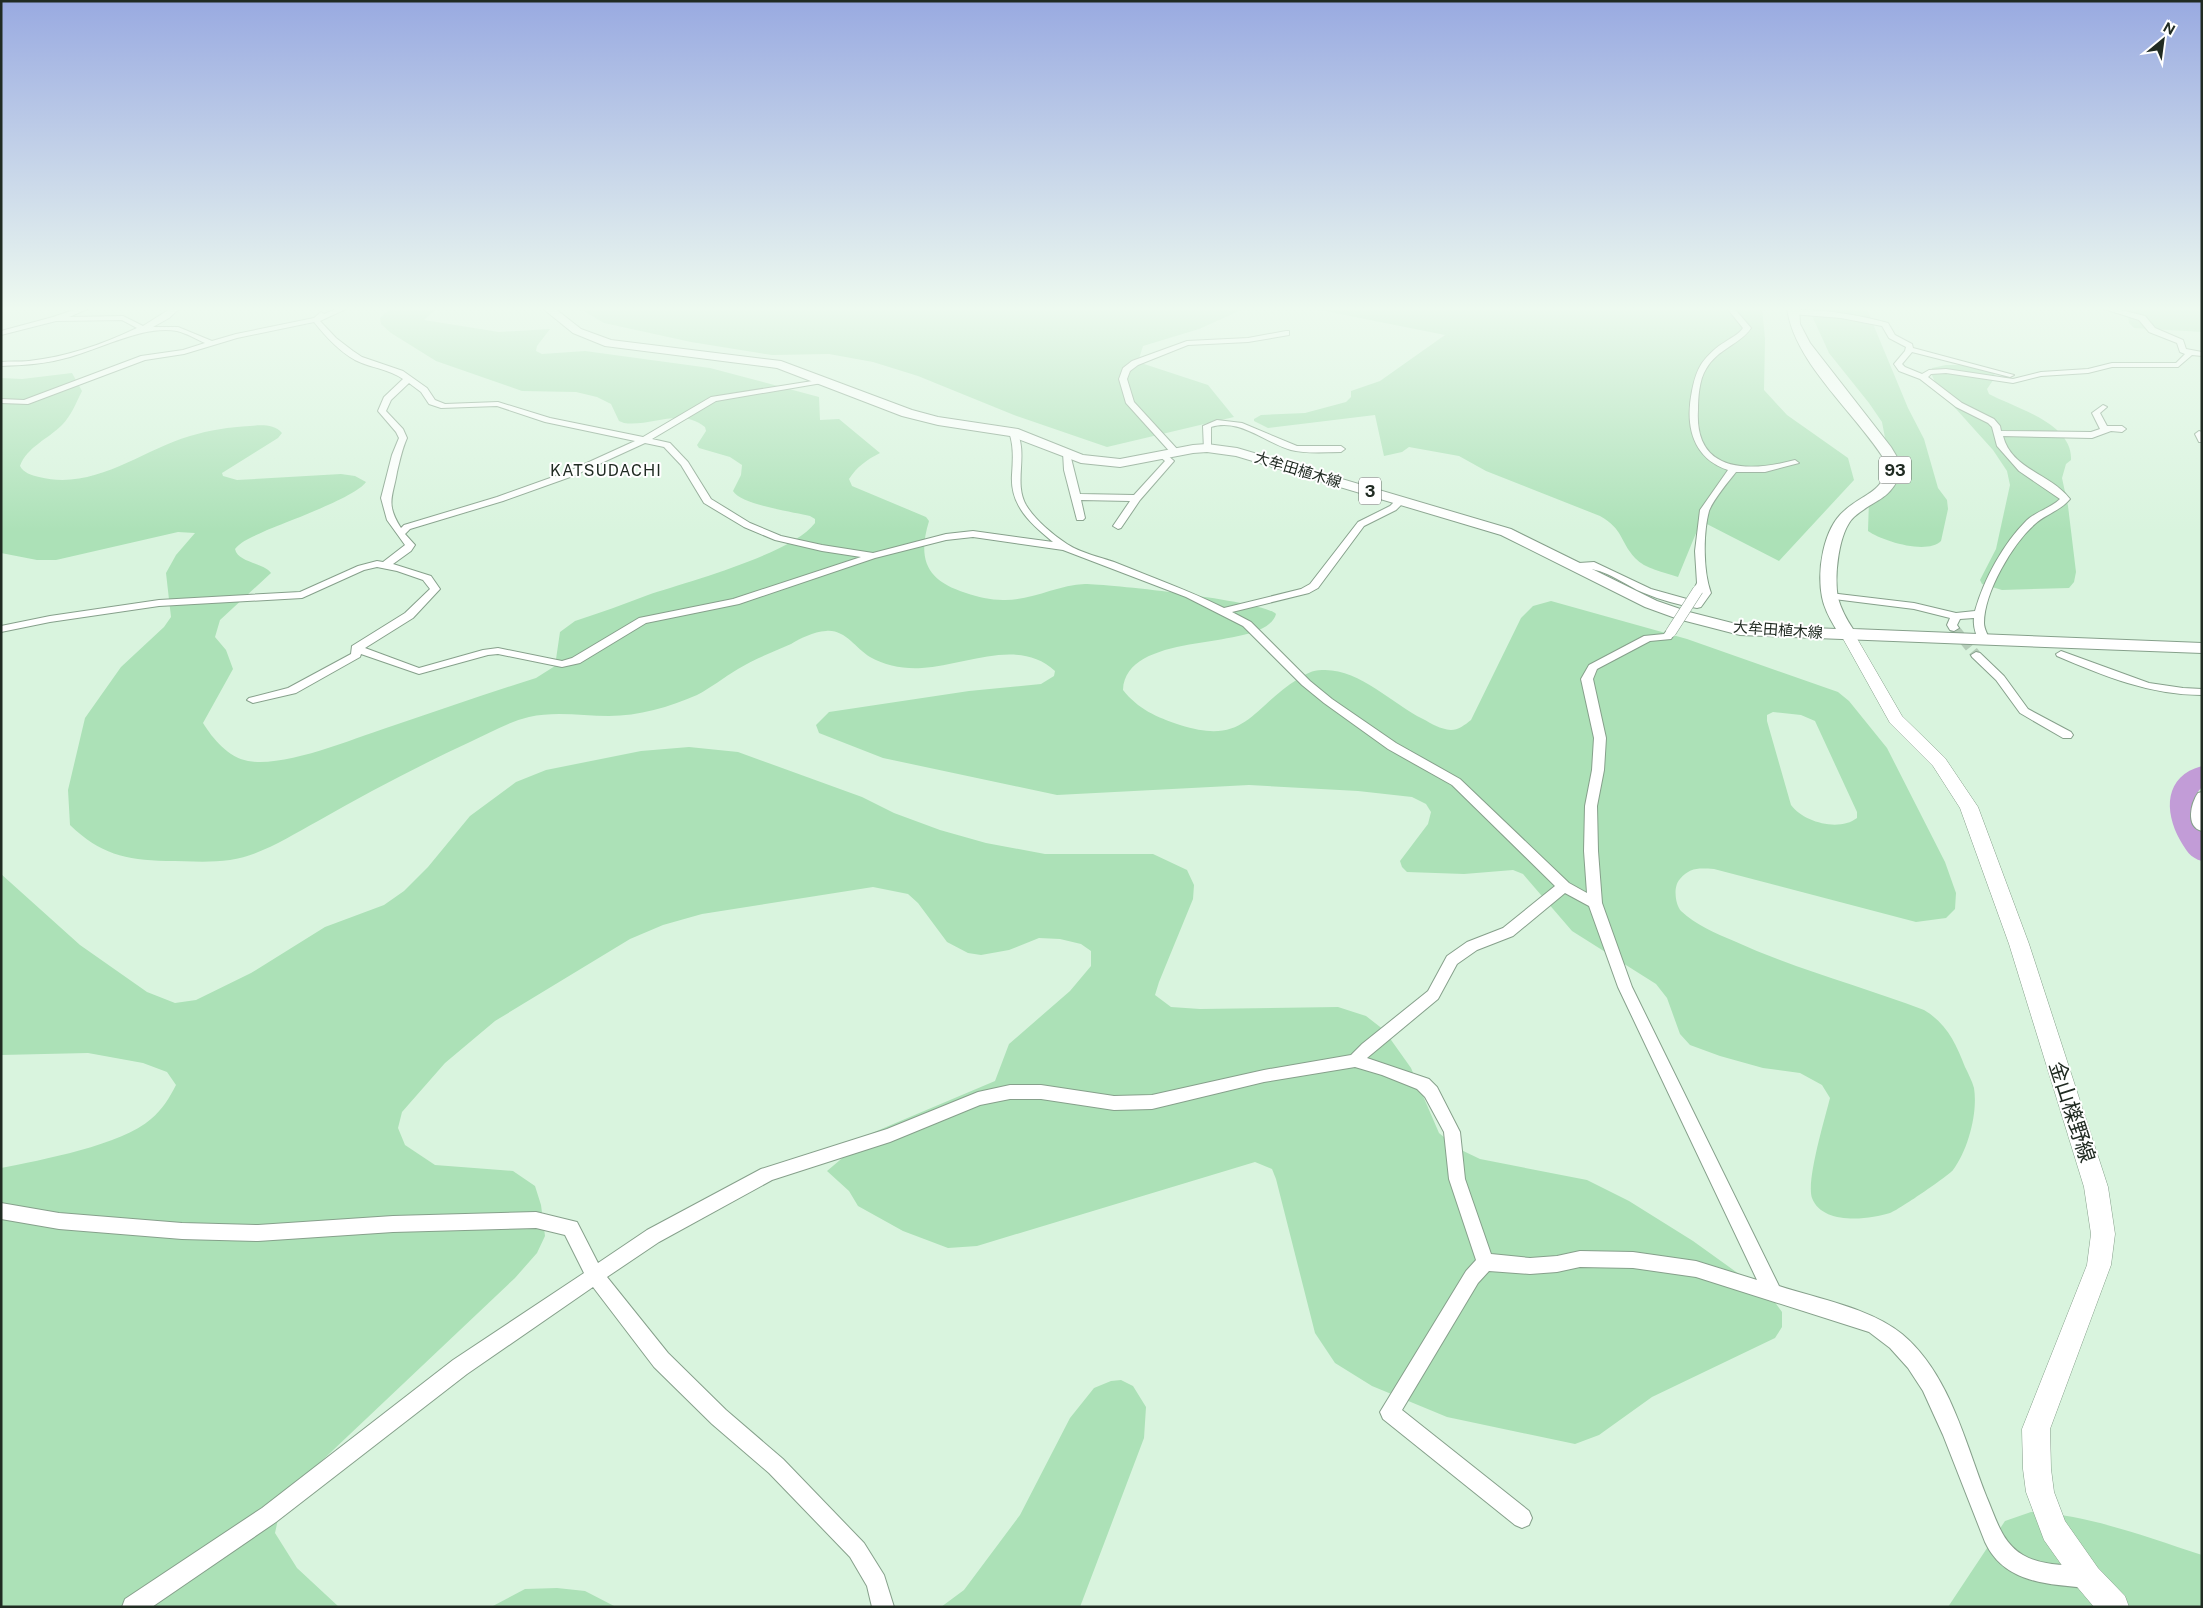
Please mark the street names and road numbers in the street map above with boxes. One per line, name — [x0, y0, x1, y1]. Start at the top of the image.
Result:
street label: 大牟田植木線 — [1253, 448, 1344, 491]
road number: 93 — [1879, 456, 1911, 484]
road number: 3 — [1359, 478, 1381, 504]
street label: 大牟田植木線 — [1733, 618, 1824, 641]
street label: 金山檪野線 — [2044, 1058, 2101, 1166]

